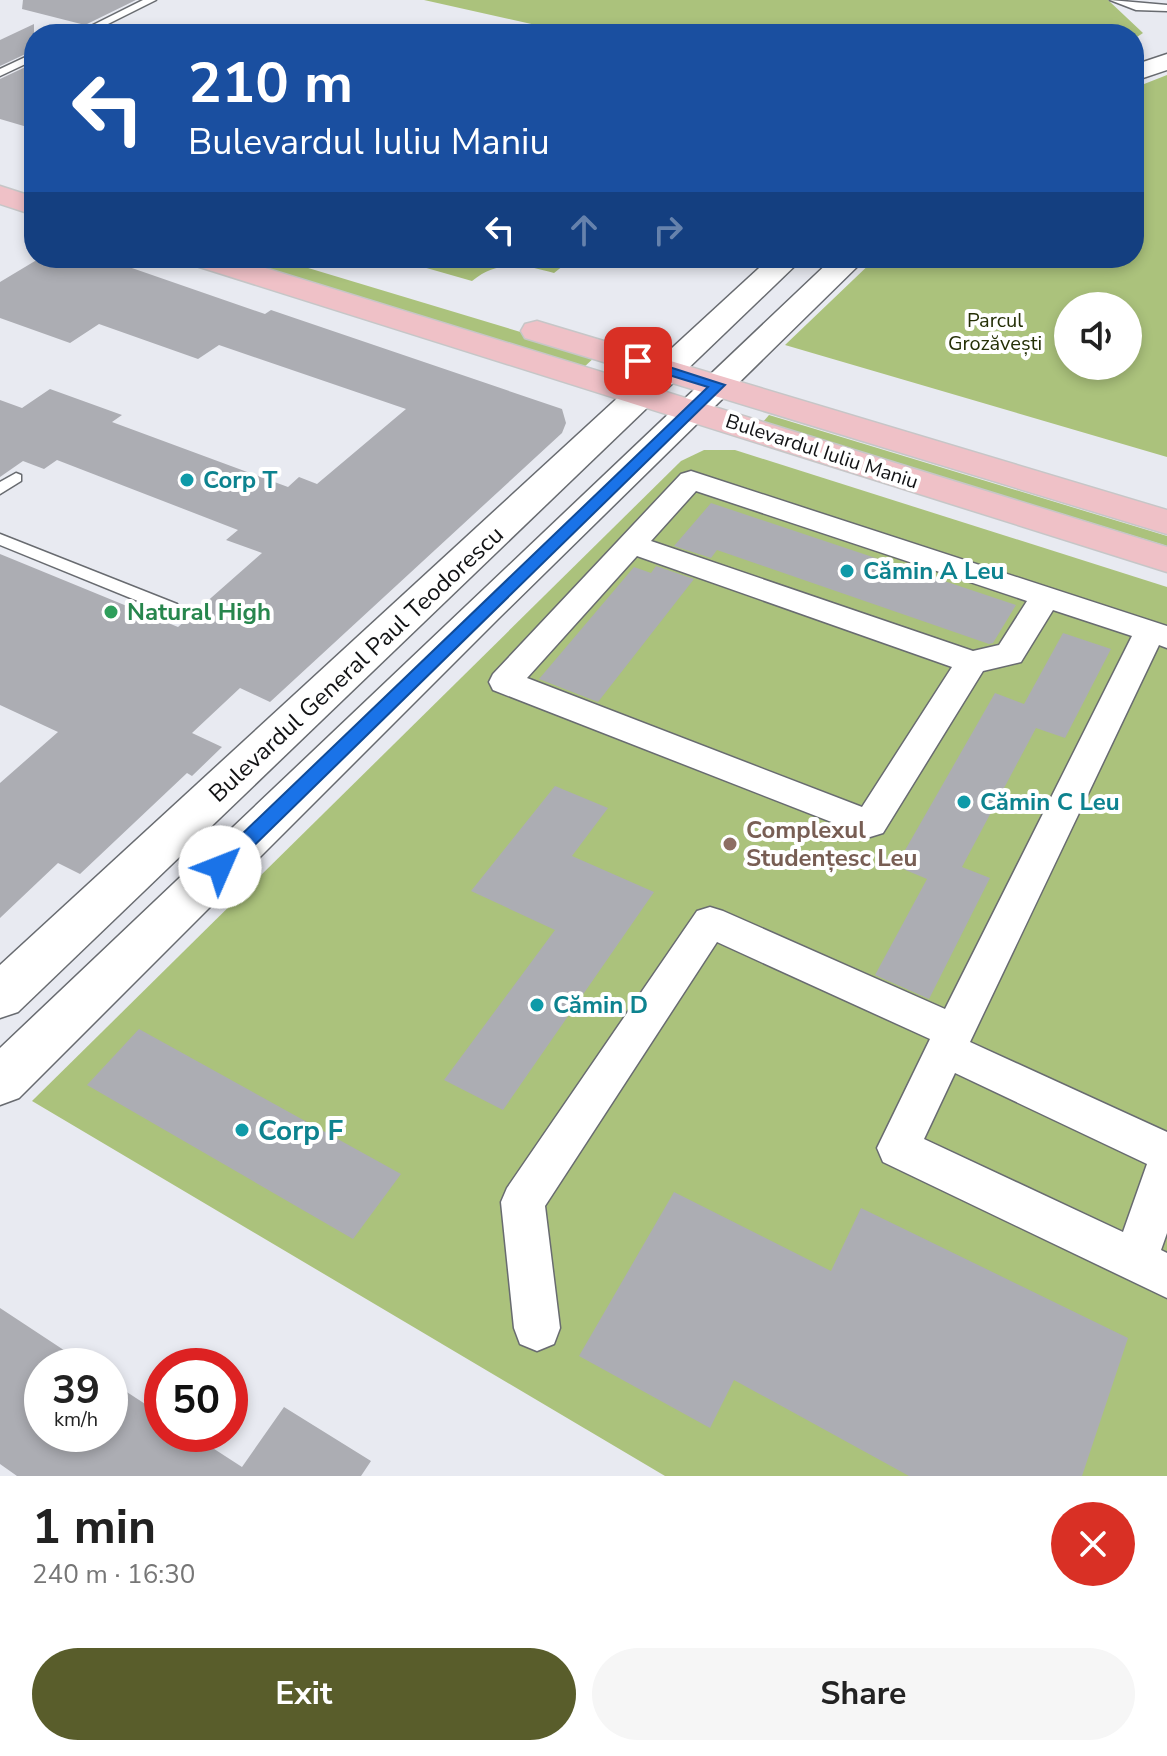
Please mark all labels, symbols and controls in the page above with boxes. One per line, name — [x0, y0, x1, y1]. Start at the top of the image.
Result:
text: 210 m — [188, 45, 353, 122]
icon: left — [56, 56, 160, 160]
text: Bulevardul Iuliu Maniu — [188, 118, 550, 167]
icon: left — [478, 208, 522, 252]
icon: ahead — [562, 208, 606, 252]
icon: right — [646, 208, 690, 252]
map controls — [1054, 292, 1142, 380]
button: sound — [1054, 292, 1142, 380]
park label: Parcul Grozăvești — [948, 307, 1042, 357]
pin — [604, 327, 672, 395]
icon: arrive — [616, 339, 660, 383]
street label: Bulevardul Iuliu Maniu — [722, 408, 922, 495]
place label: Corp T — [203, 464, 278, 496]
marker: Corp T — [178, 471, 196, 489]
street label: Bulevardul General Paul Teodorescu — [202, 519, 510, 809]
place label: Cămin A Leu — [863, 555, 1004, 587]
marker: Cămin A Leu — [838, 562, 856, 580]
place label: Natural High — [127, 596, 271, 628]
marker: Natural High — [102, 603, 120, 621]
place label: Cămin C Leu — [980, 786, 1120, 818]
marker: Cămin C Leu — [955, 793, 973, 811]
place label: Complexul Studențesc Leu — [746, 814, 917, 874]
position arrow — [178, 825, 262, 909]
marker: Complexul Studențesc Leu — [721, 835, 739, 853]
place label: Cămin D — [553, 989, 648, 1021]
marker: Cămin D — [528, 996, 546, 1014]
place label: Corp F — [258, 1112, 343, 1150]
marker: Corp F — [233, 1121, 251, 1139]
speed limit sign: 50 — [144, 1348, 248, 1452]
text: 39 — [52, 1363, 100, 1417]
text: km/h — [54, 1406, 98, 1433]
text: 1 min — [32, 1494, 156, 1560]
button: close — [1051, 1502, 1135, 1586]
text: 240 m · 16:30 — [32, 1557, 195, 1592]
button: Exit — [32, 1648, 576, 1740]
button: Share — [592, 1648, 1135, 1740]

